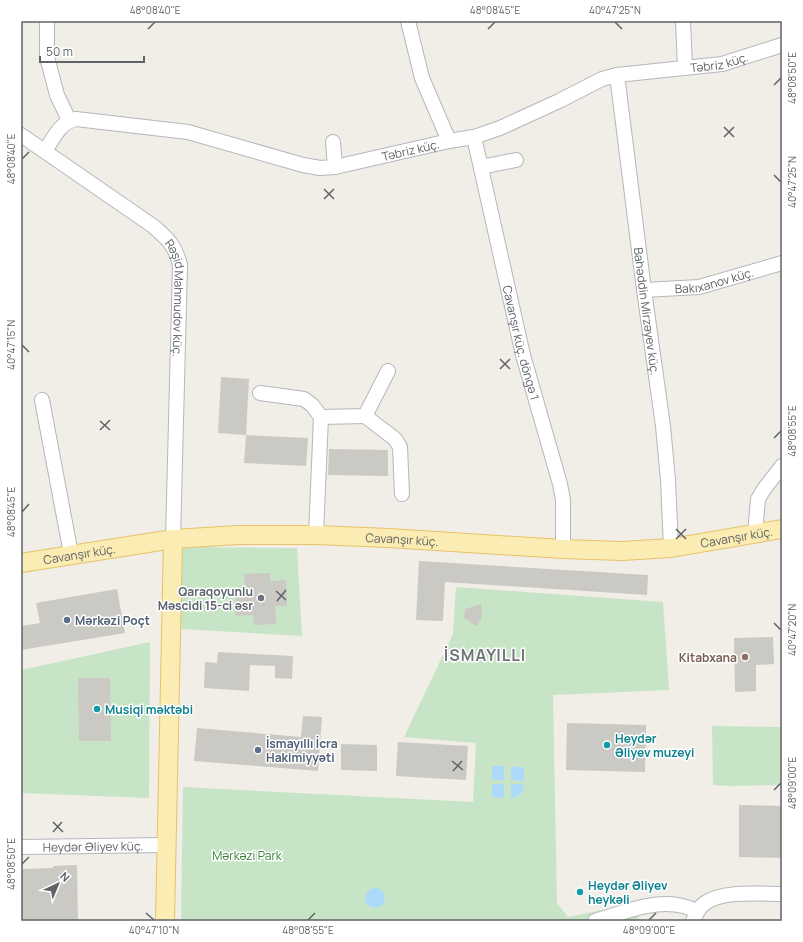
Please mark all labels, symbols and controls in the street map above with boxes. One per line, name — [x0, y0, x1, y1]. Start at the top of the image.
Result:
text: 48°08'40"E — [130, 3, 181, 17]
text: 48°08'45"E — [470, 3, 520, 17]
text: 40°47'25"N — [589, 3, 641, 17]
scale bar — [40, 38, 144, 64]
text: 50 m — [46, 43, 73, 60]
street label: Təbriz küç. — [689, 48, 750, 76]
text: 48°08'50"E — [785, 52, 799, 104]
text: 48°08'40"E — [4, 133, 18, 184]
street label: Təbriz küç. — [380, 135, 441, 165]
text: 40°47'25"N — [785, 156, 799, 208]
street label: Rəşid Mahmudov küç. — [161, 235, 189, 357]
street label: Bahəddin Mirzəyev küç. — [630, 246, 664, 376]
street label: Bakıxanov küç. — [674, 263, 755, 297]
street label: Cavanşır küç. döngə 1 — [499, 283, 544, 402]
text: 40°47'15"N — [4, 320, 18, 370]
text: 48°08'55"E — [785, 405, 799, 457]
text: 48°08'45"E — [4, 487, 18, 537]
street label: Cavanşır küç. — [699, 522, 774, 551]
street label: Cavanşır küç. — [365, 529, 439, 550]
street label: Cavanşır küç. — [42, 540, 117, 568]
place label: Qaraqoyunlu Məscidi 15-ci əsr — [158, 583, 253, 614]
marker: Qaraqoyunlu Məscidi 15-ci əsr — [256, 593, 266, 603]
text: 40°47'20"N — [785, 604, 799, 656]
place label: Mərkəzi Poçt — [75, 612, 150, 629]
marker: Mərkəzi Poçt — [62, 615, 72, 625]
district label: İSMAYILLI — [444, 644, 526, 666]
place label: Kitabxana — [679, 649, 737, 666]
marker: Kitabxana — [740, 652, 750, 662]
place label: Musiqi məktəbi — [105, 701, 193, 718]
marker: Musiqi məktəbi — [92, 704, 102, 714]
place label: Heydər Əliyev muzeyi — [615, 730, 694, 761]
place label: İsmayıllı İcra Hakimiyyəti — [266, 735, 338, 766]
marker: Heydər Əliyev muzeyi — [602, 740, 612, 750]
marker: İsmayıllı İcra Hakimiyyəti — [253, 745, 263, 755]
text: 48°09'00"E — [785, 756, 799, 809]
street label: Heydər Əliyev küç. — [43, 837, 143, 855]
text: 48°08'50"E — [4, 838, 18, 890]
park label: Mərkəzi Park — [212, 847, 283, 864]
north arrow — [38, 864, 78, 904]
text: N — [57, 868, 73, 885]
place label: Heydər Əliyev heykəli — [588, 877, 668, 908]
marker: Heydər Əliyev heykəli — [575, 887, 585, 897]
text: 40°47'10"N — [129, 923, 179, 937]
text: 48°08'55"E — [282, 923, 334, 937]
text: 48°09'00"E — [623, 923, 676, 937]

